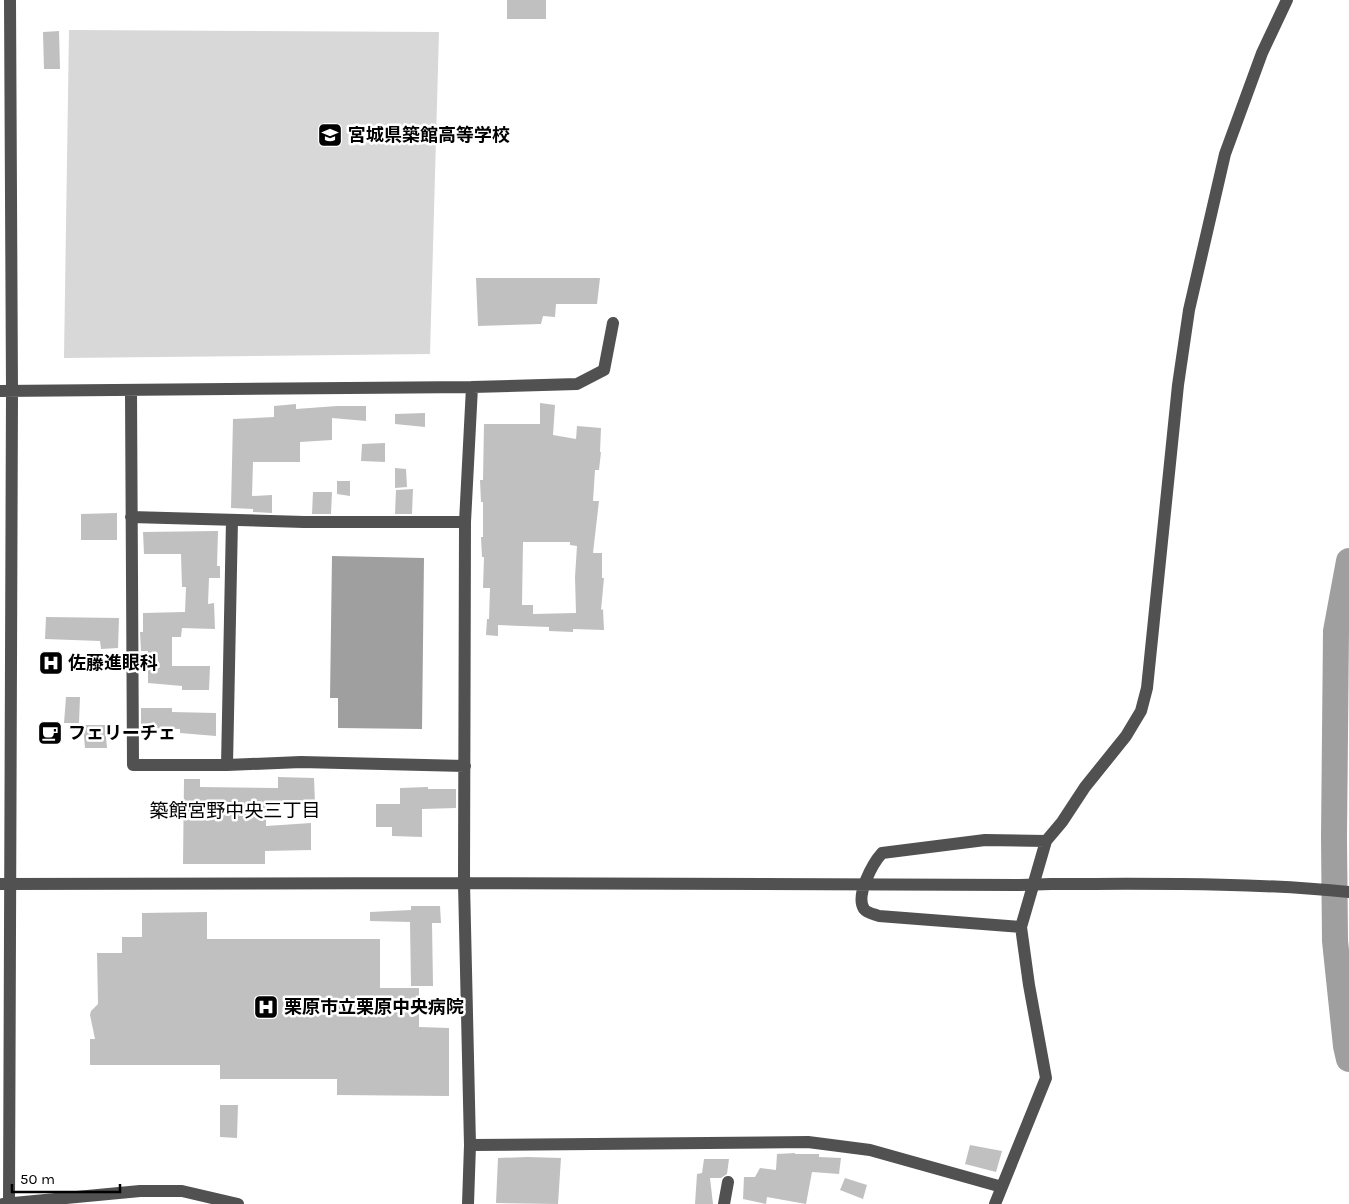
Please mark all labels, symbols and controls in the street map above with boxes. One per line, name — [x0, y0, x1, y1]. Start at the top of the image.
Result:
school or university icon: 宮城県築館高等学校 — [317, 122, 343, 148]
place label: 宮城県築館高等学校 — [348, 124, 510, 146]
hospital icon: 佐藤進眼科 — [38, 650, 64, 676]
place label: 佐藤進眼科 — [68, 652, 158, 674]
cafe icon: フェリーチェ — [37, 720, 63, 746]
place label: フェリーチェ — [68, 722, 176, 744]
district label: 築館宮野中央三丁目 — [149, 800, 321, 822]
hospital icon: 栗原市立栗原中央病院 — [253, 994, 279, 1020]
place label: 栗原市立栗原中央病院 — [284, 996, 464, 1018]
scale bar — [12, 1162, 120, 1194]
text: 50 m — [20, 1170, 55, 1188]

